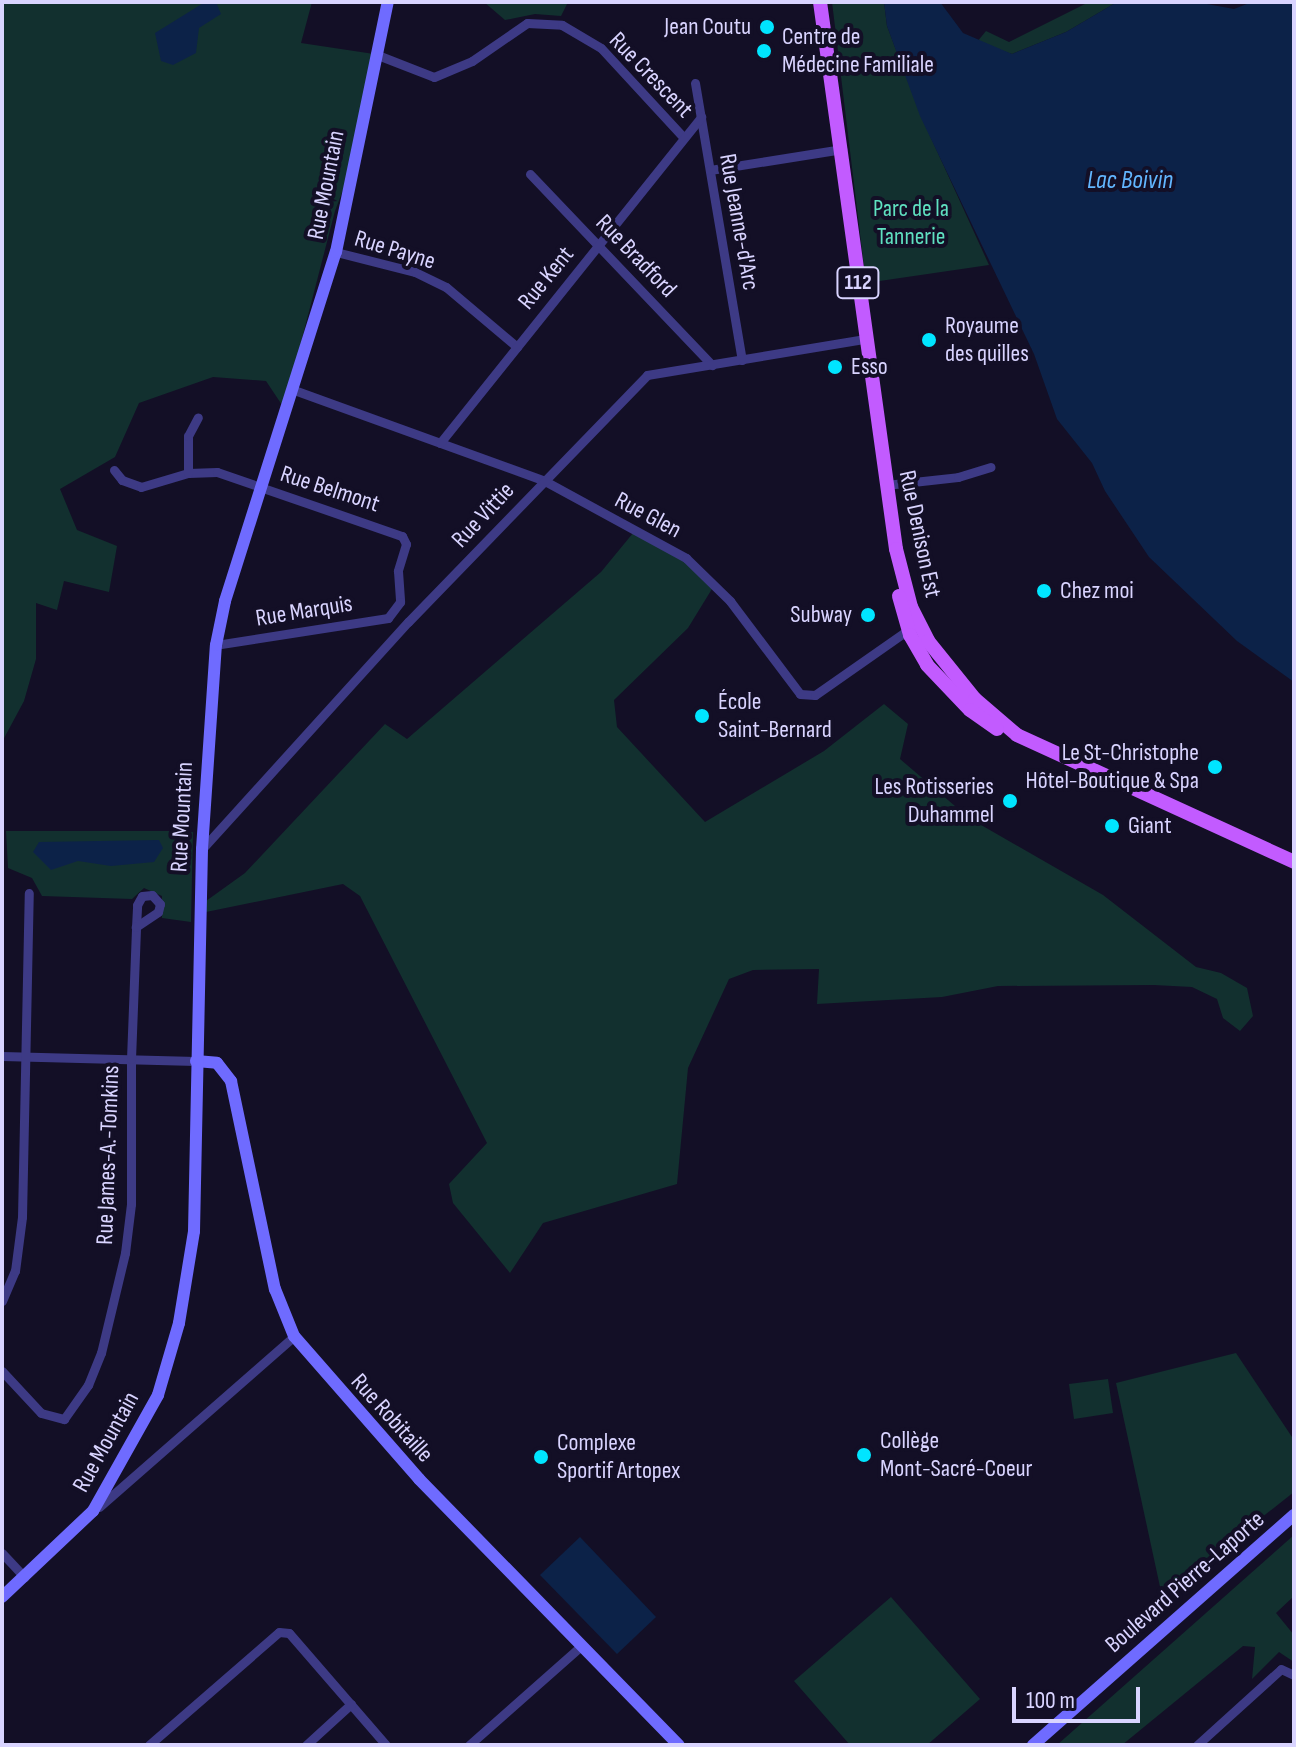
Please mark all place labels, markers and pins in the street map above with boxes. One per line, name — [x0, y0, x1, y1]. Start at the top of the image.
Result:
place label: Jean Coutu — [664, 13, 751, 41]
marker: Jean Coutu — [758, 18, 776, 36]
place label: Centre de Médecine Familiale — [782, 23, 934, 79]
marker: Centre de Médecine Familiale — [753, 40, 775, 62]
place label: Royaume des quilles — [945, 312, 1029, 368]
marker: Royaume des quilles — [920, 331, 938, 349]
place label: Esso — [851, 353, 888, 381]
marker: Esso — [826, 358, 844, 376]
place label: Chez moi — [1060, 577, 1134, 605]
marker: Chez moi — [1035, 582, 1053, 600]
place label: Subway — [790, 601, 852, 629]
marker: Subway — [859, 606, 877, 624]
place label: École Saint-Bernard — [718, 688, 832, 744]
marker: École Saint-Bernard — [693, 707, 711, 725]
place label: Le St-Christophe Hôtel-Boutique & Spa — [1025, 739, 1199, 795]
marker: Le St-Christophe Hôtel-Boutique & Spa — [1206, 758, 1224, 776]
place label: Les Rotisseries Duhammel — [875, 773, 994, 829]
marker: Les Rotisseries Duhammel — [1001, 792, 1019, 810]
place label: Giant — [1128, 812, 1171, 840]
marker: Giant — [1103, 817, 1121, 835]
place label: Collège Mont-Sacré-Coeur — [880, 1427, 1032, 1483]
place label: Complexe Sportif Artopex — [557, 1429, 680, 1485]
marker: Collège Mont-Sacré-Coeur — [855, 1446, 873, 1464]
marker: Complexe Sportif Artopex — [532, 1448, 550, 1466]

